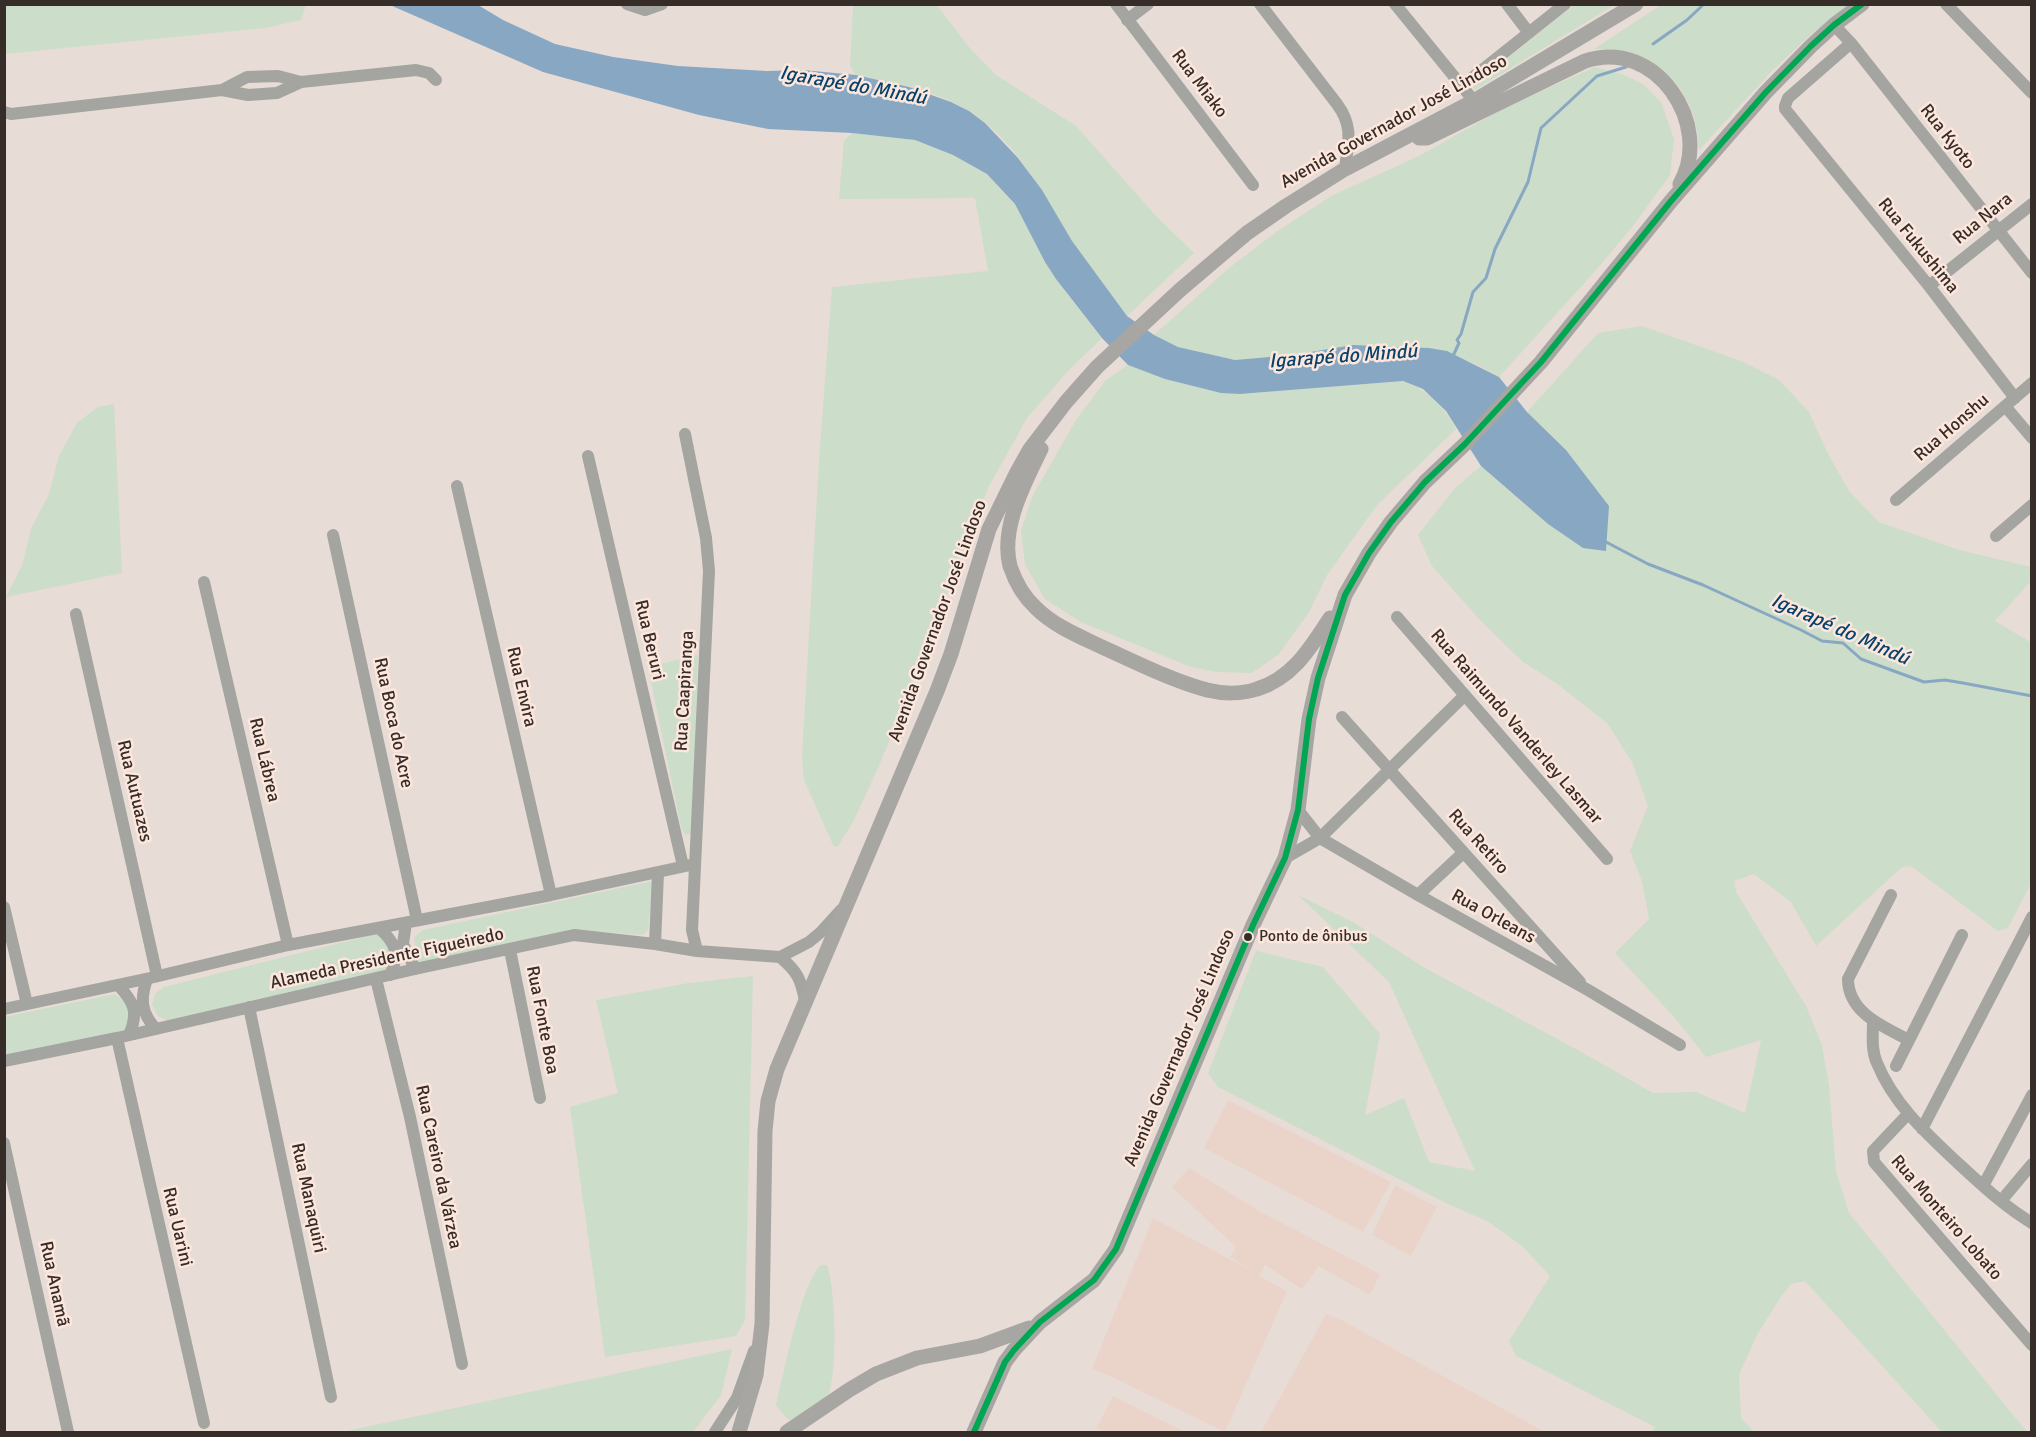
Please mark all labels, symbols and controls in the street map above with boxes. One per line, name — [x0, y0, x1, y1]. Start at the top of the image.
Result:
street label: Rua Miako — [1166, 46, 1232, 122]
street label: Avenida Governador José Lindoso — [1277, 51, 1511, 193]
water label: Igarapé do Mindú — [778, 61, 928, 111]
street label: Rua Kyoto — [1915, 100, 1979, 174]
street label: Rua Nara — [1949, 188, 2017, 250]
street label: Rua Fukushima — [1873, 194, 1963, 298]
water label: Igarapé do Mindú — [1268, 340, 1418, 374]
street label: Rua Honshu — [1910, 390, 1994, 466]
street label: Avenida Governador José Lindoso — [884, 497, 992, 745]
water label: Igarapé do Mindú — [1767, 589, 1913, 671]
street label: Rua Beruri — [629, 598, 669, 682]
street label: Rua Raimundo Vanderley Lasmar — [1425, 625, 1607, 829]
street label: Rua Caapiranga — [671, 630, 699, 752]
street label: Rua Envira — [501, 645, 541, 729]
street label: Rua Boca do Acre — [369, 656, 417, 790]
street label: Rua Lábrea — [244, 716, 284, 804]
street label: Rua Autuazes — [112, 738, 156, 844]
street label: Rua Retiro — [1443, 805, 1513, 879]
street label: Rua Orleans — [1447, 885, 1539, 949]
street label: Alameda Presidente Figueiredo — [268, 924, 506, 994]
street label: Avenida Governador José Lindoso — [1120, 926, 1240, 1170]
place label: Ponto de ônibus — [1259, 927, 1368, 947]
marker: Ponto de ônibus — [1242, 931, 1254, 943]
street label: Rua Fonte Boa — [521, 964, 563, 1076]
street label: Rua Careiro da Várzea — [410, 1083, 466, 1251]
street label: Rua Manaquiri — [286, 1141, 330, 1255]
street label: Rua Monteiro Lobato — [1886, 1151, 2006, 1285]
street label: Rua Uarini — [157, 1185, 197, 1269]
street label: Rua Anamã — [34, 1239, 74, 1329]

